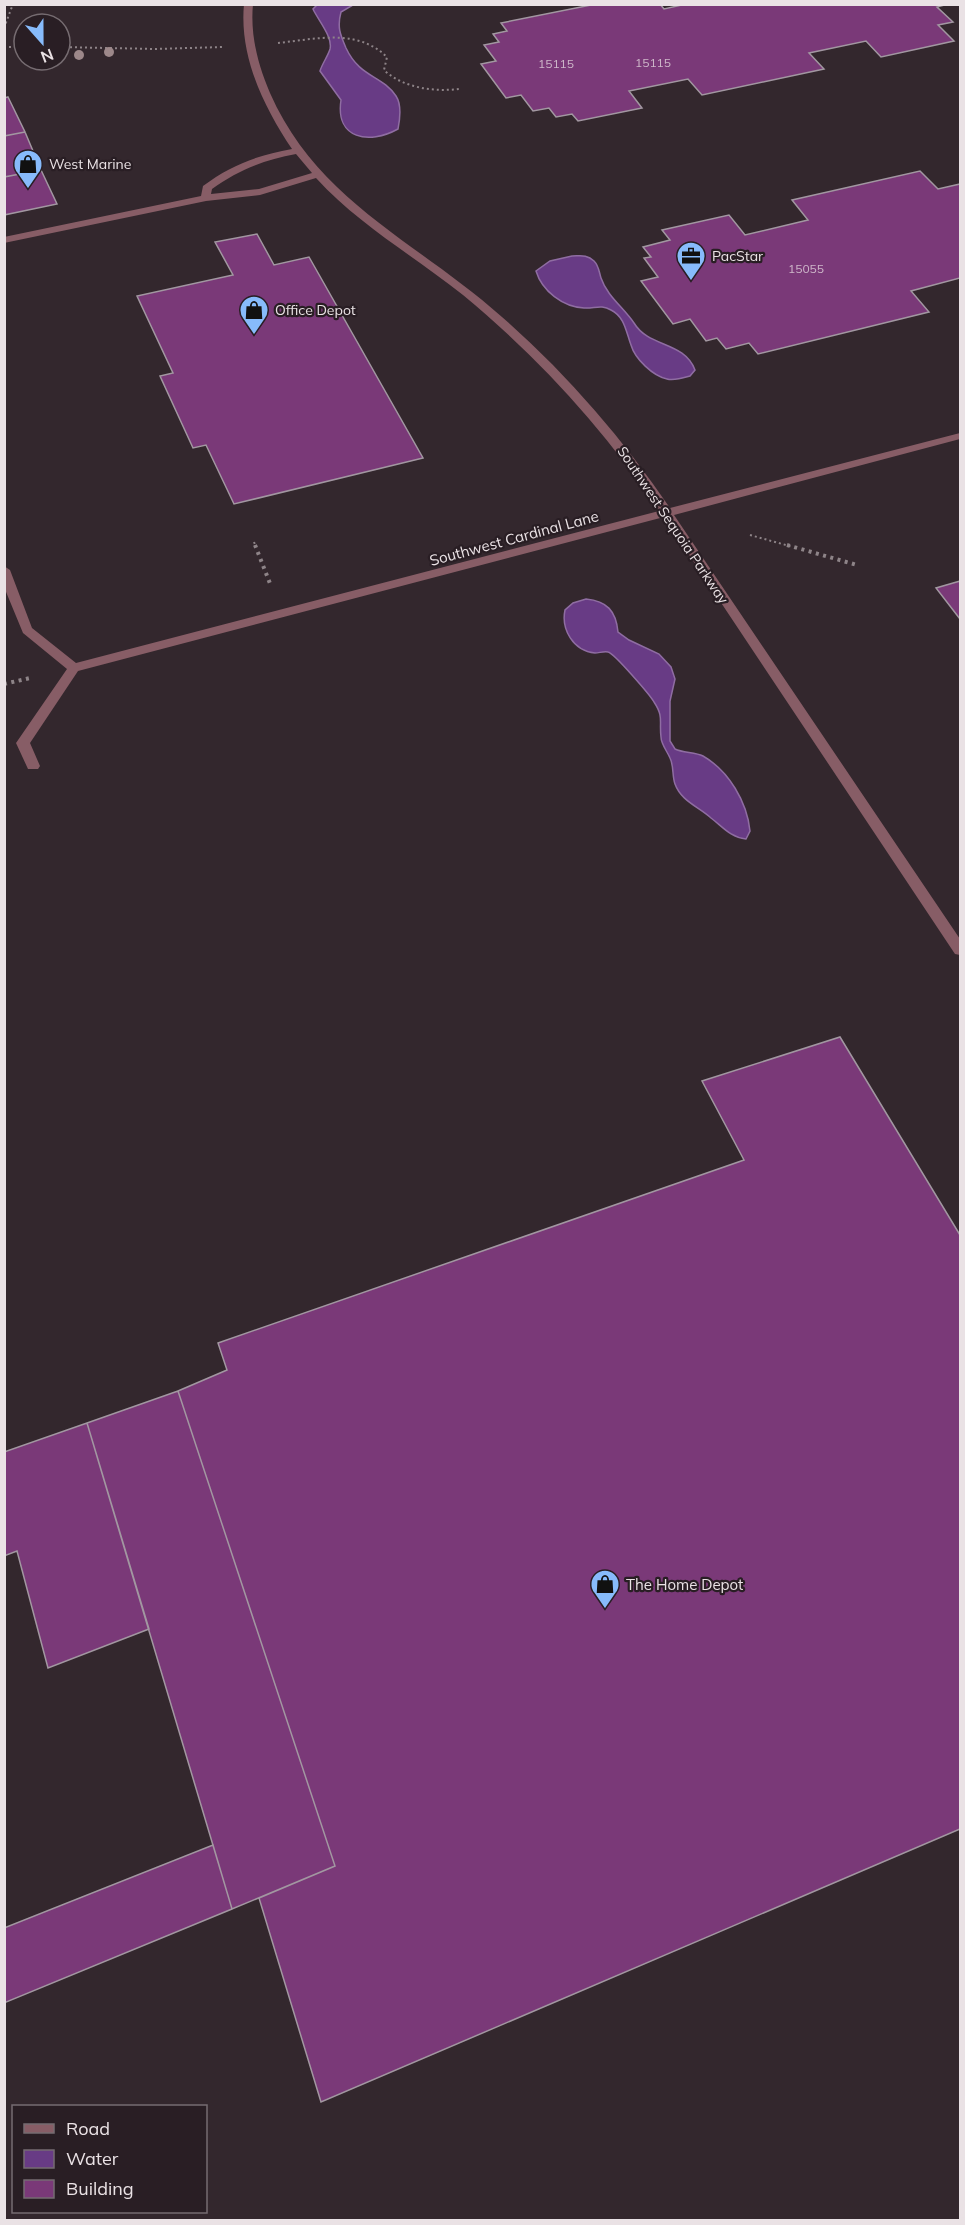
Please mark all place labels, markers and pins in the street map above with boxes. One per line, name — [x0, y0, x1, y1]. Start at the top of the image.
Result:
shop icon: West Marine — [12, 148, 44, 190]
place label: West Marine — [49, 155, 131, 173]
office icon: PacStar — [675, 240, 707, 282]
place label: PacStar — [712, 247, 764, 265]
shop icon: Office Depot — [238, 294, 270, 336]
place label: Office Depot — [275, 301, 356, 319]
shop icon: The Home Depot — [589, 1568, 621, 1610]
place label: The Home Depot — [626, 1575, 743, 1594]

